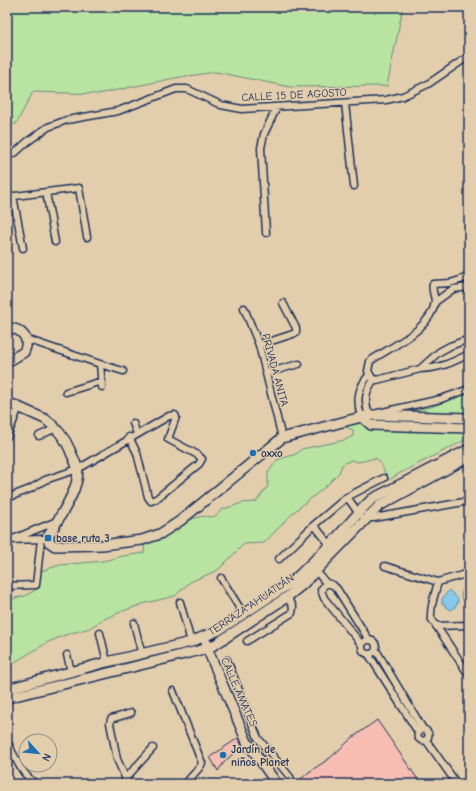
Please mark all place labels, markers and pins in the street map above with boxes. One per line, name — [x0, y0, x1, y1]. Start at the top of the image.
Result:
place label: oxxo — [261, 447, 283, 460]
marker: oxxo — [248, 448, 258, 458]
place label: base ruta 3 — [56, 532, 110, 545]
marker: base ruta 3 — [43, 533, 53, 543]
place label: Jardín de niños Planet — [231, 743, 290, 769]
marker: Jardín de niños Planet — [218, 750, 228, 760]

